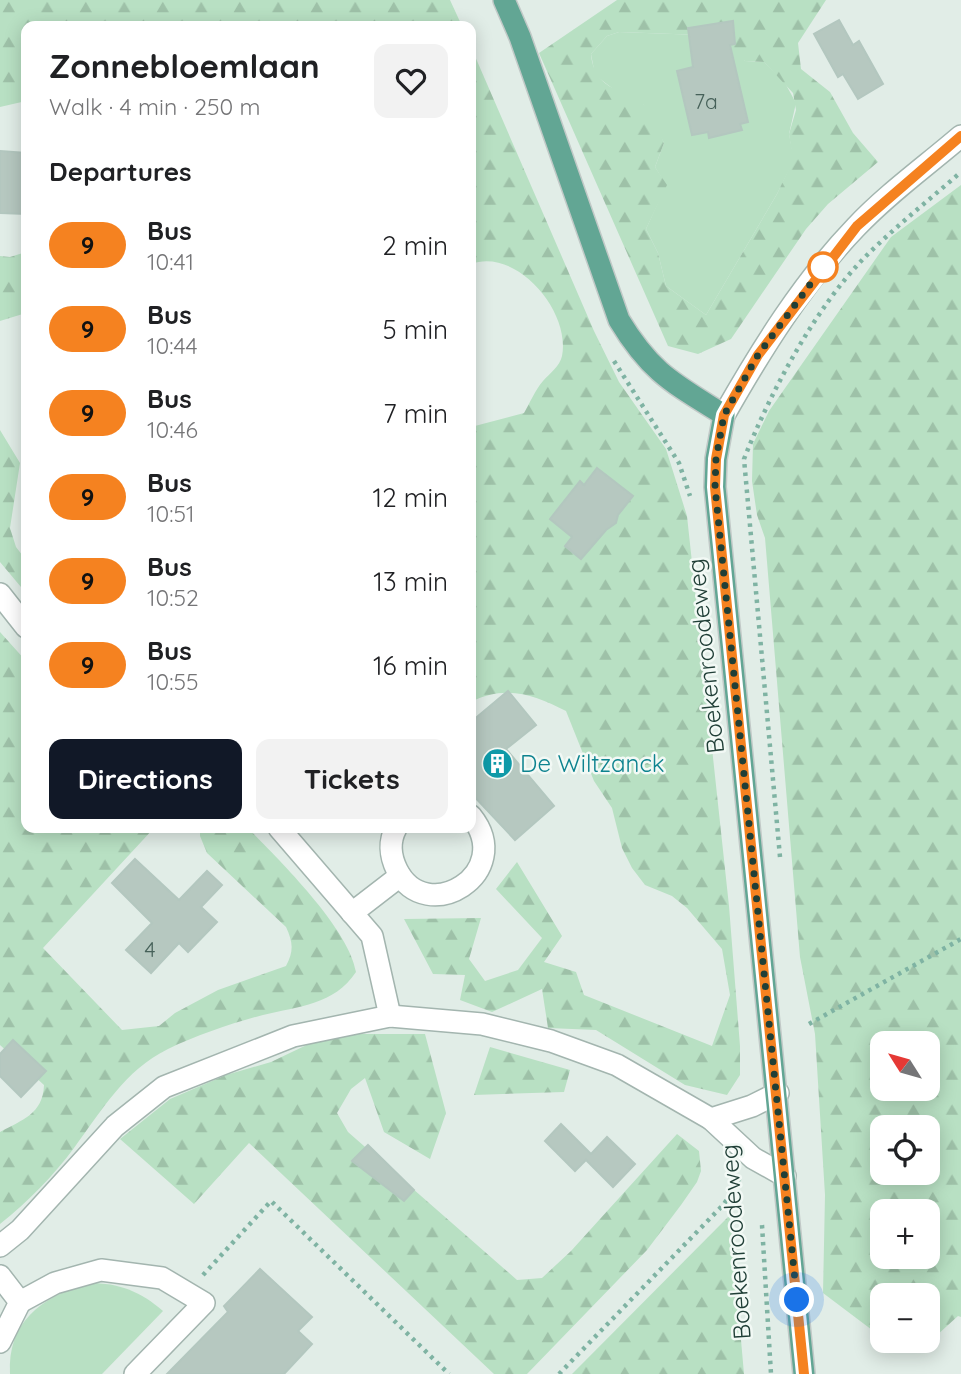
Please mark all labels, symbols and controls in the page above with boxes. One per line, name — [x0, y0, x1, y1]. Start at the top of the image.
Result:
button: heart — [374, 44, 448, 118]
text: Zonnebloemlaan — [49, 45, 320, 86]
house number: 7a — [694, 88, 718, 114]
text: Walk · 4 min · 250 m — [49, 92, 260, 121]
text: Departures — [49, 155, 192, 188]
text: Bus — [147, 214, 192, 247]
text: 2 min — [382, 229, 448, 262]
text: 9 — [81, 230, 94, 260]
text: 10:41 — [147, 247, 194, 276]
unlabelled marker — [808, 252, 838, 282]
text: Bus — [147, 298, 192, 331]
text: 5 min — [382, 313, 448, 346]
text: 9 — [81, 314, 94, 344]
text: 10:44 — [147, 331, 198, 360]
text: Bus — [147, 382, 192, 415]
text: 7 min — [383, 397, 448, 430]
text: 9 — [81, 398, 94, 428]
text: 10:46 — [147, 415, 198, 444]
text: Bus — [147, 466, 192, 499]
text: 12 min — [373, 481, 448, 514]
text: 9 — [81, 482, 94, 512]
text: 10:51 — [147, 499, 195, 528]
text: Bus — [147, 550, 192, 583]
street label: Boekenroodeweg — [680, 557, 730, 755]
text: 13 min — [373, 565, 448, 598]
text: 9 — [81, 566, 94, 596]
text: 10:52 — [147, 583, 199, 612]
text: Bus — [147, 634, 192, 667]
text: 16 min — [373, 649, 448, 682]
text: 9 — [81, 650, 94, 680]
text: 10:55 — [147, 667, 199, 696]
button: Directions — [49, 739, 242, 819]
button: Tickets — [256, 739, 448, 819]
building icon: De Wiltzanck — [480, 747, 514, 781]
place label: De Wiltzanck — [520, 748, 665, 778]
house number: 4 — [144, 936, 156, 962]
north arrow — [870, 1031, 940, 1101]
map controls — [870, 1031, 940, 1353]
button: locate — [870, 1115, 940, 1185]
street label: Boekenroodeweg — [713, 1143, 757, 1341]
button: + — [870, 1199, 940, 1269]
your location — [779, 1282, 814, 1317]
button: − — [870, 1283, 940, 1353]

